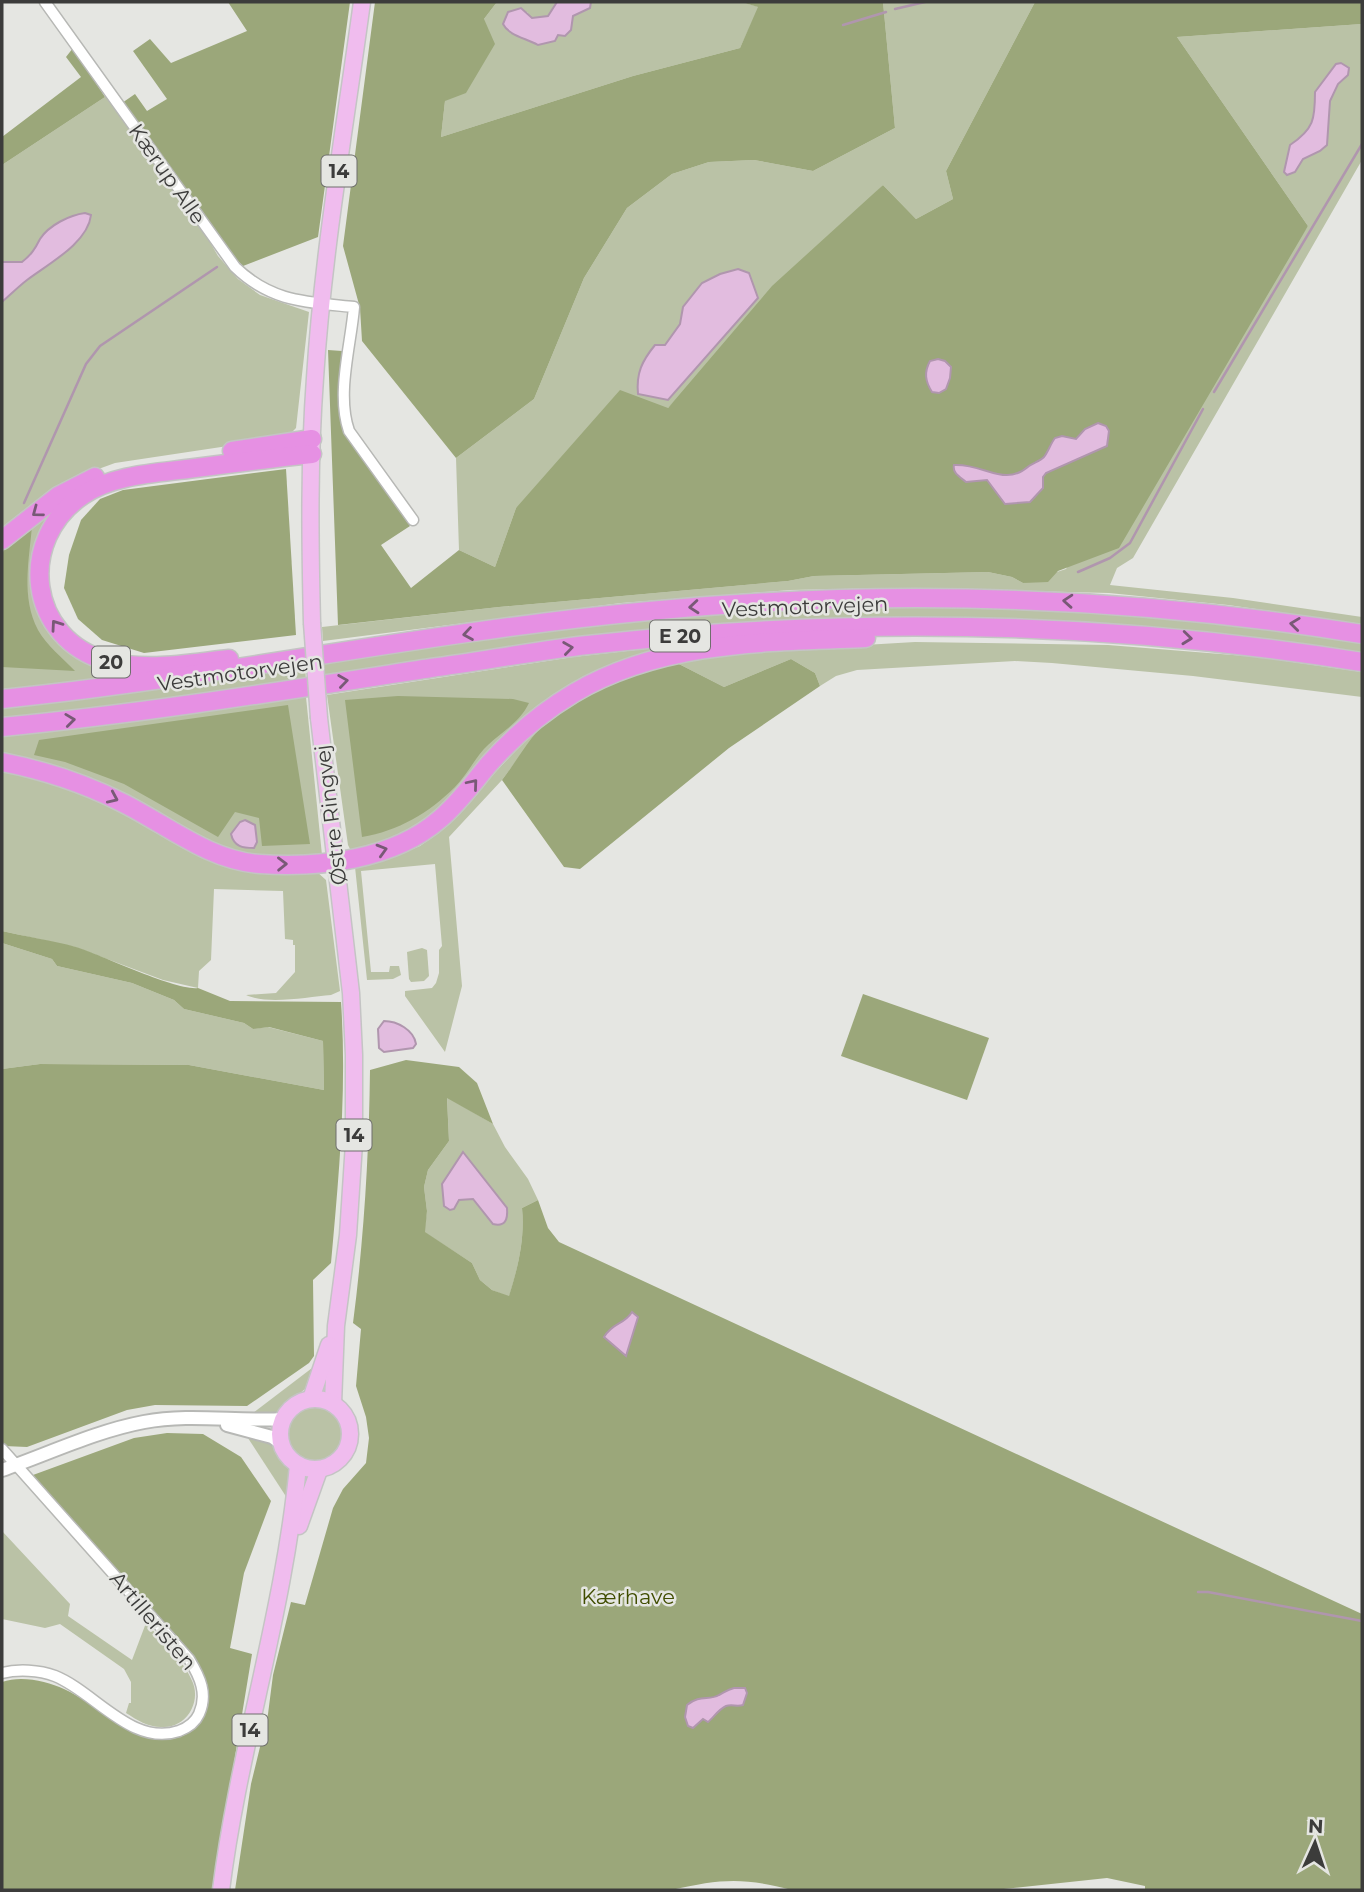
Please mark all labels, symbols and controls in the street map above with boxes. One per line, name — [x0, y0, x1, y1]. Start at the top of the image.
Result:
street label: Kærup Alle — [124, 119, 211, 229]
road number: 14 — [322, 155, 356, 186]
one-way arrow — [32, 503, 44, 516]
street label: Vestmotorvejen — [721, 591, 889, 622]
one-way arrow — [1063, 594, 1074, 609]
one-way arrow — [688, 599, 699, 614]
one-way arrow — [1289, 616, 1301, 631]
one-way arrow — [52, 620, 64, 633]
road number: E 20 — [650, 621, 710, 652]
one-way arrow — [462, 626, 474, 641]
one-way arrow — [1181, 631, 1192, 646]
one-way arrow — [563, 641, 574, 656]
road number: 20 — [92, 646, 130, 678]
street label: Vestmotorvejen — [156, 649, 324, 696]
one-way arrow — [338, 674, 349, 689]
one-way arrow — [64, 712, 75, 727]
street label: Østre Ringvej — [309, 743, 352, 887]
one-way arrow — [465, 779, 477, 792]
one-way arrow — [106, 790, 118, 804]
one-way arrow — [375, 844, 387, 858]
one-way arrow — [277, 857, 288, 872]
road number: 14 — [336, 1120, 372, 1150]
street label: Artilleristen — [105, 1566, 202, 1675]
park label: Kærhave — [581, 1584, 675, 1609]
road number: 14 — [232, 1714, 268, 1746]
north arrow — [1280, 1808, 1350, 1878]
text: N — [1308, 1815, 1324, 1838]

